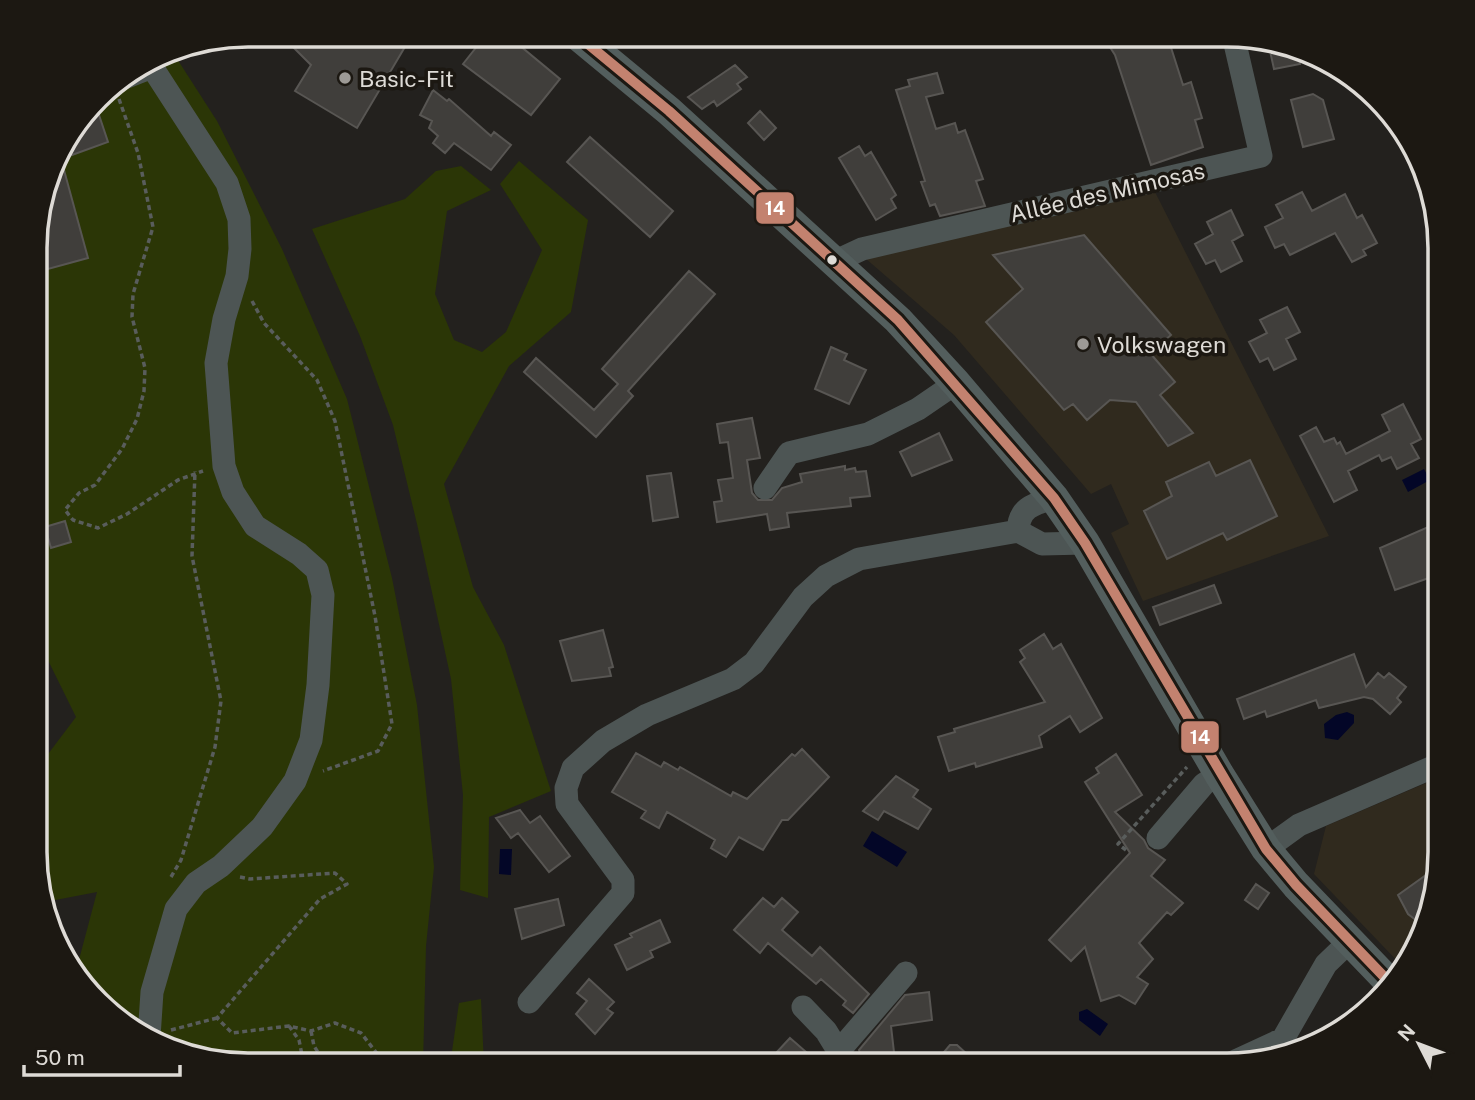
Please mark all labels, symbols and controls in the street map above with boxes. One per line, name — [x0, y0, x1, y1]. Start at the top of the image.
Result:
place label: Basic-Fit — [359, 65, 454, 92]
marker: Basic-Fit — [337, 70, 353, 86]
street label: Allée des Mimosas — [1007, 156, 1207, 228]
line badge: 14 — [755, 191, 795, 225]
text: 14 — [765, 197, 785, 219]
unlabelled marker — [825, 253, 839, 267]
place label: Volkswagen — [1097, 331, 1226, 358]
marker: Volkswagen — [1075, 336, 1091, 352]
line badge: 14 — [1180, 720, 1220, 754]
text: 14 — [1190, 726, 1210, 748]
north arrow — [1384, 1009, 1454, 1079]
text: N — [1393, 1020, 1420, 1046]
scale bar — [24, 1034, 180, 1078]
text: 50 m — [35, 1045, 85, 1070]

